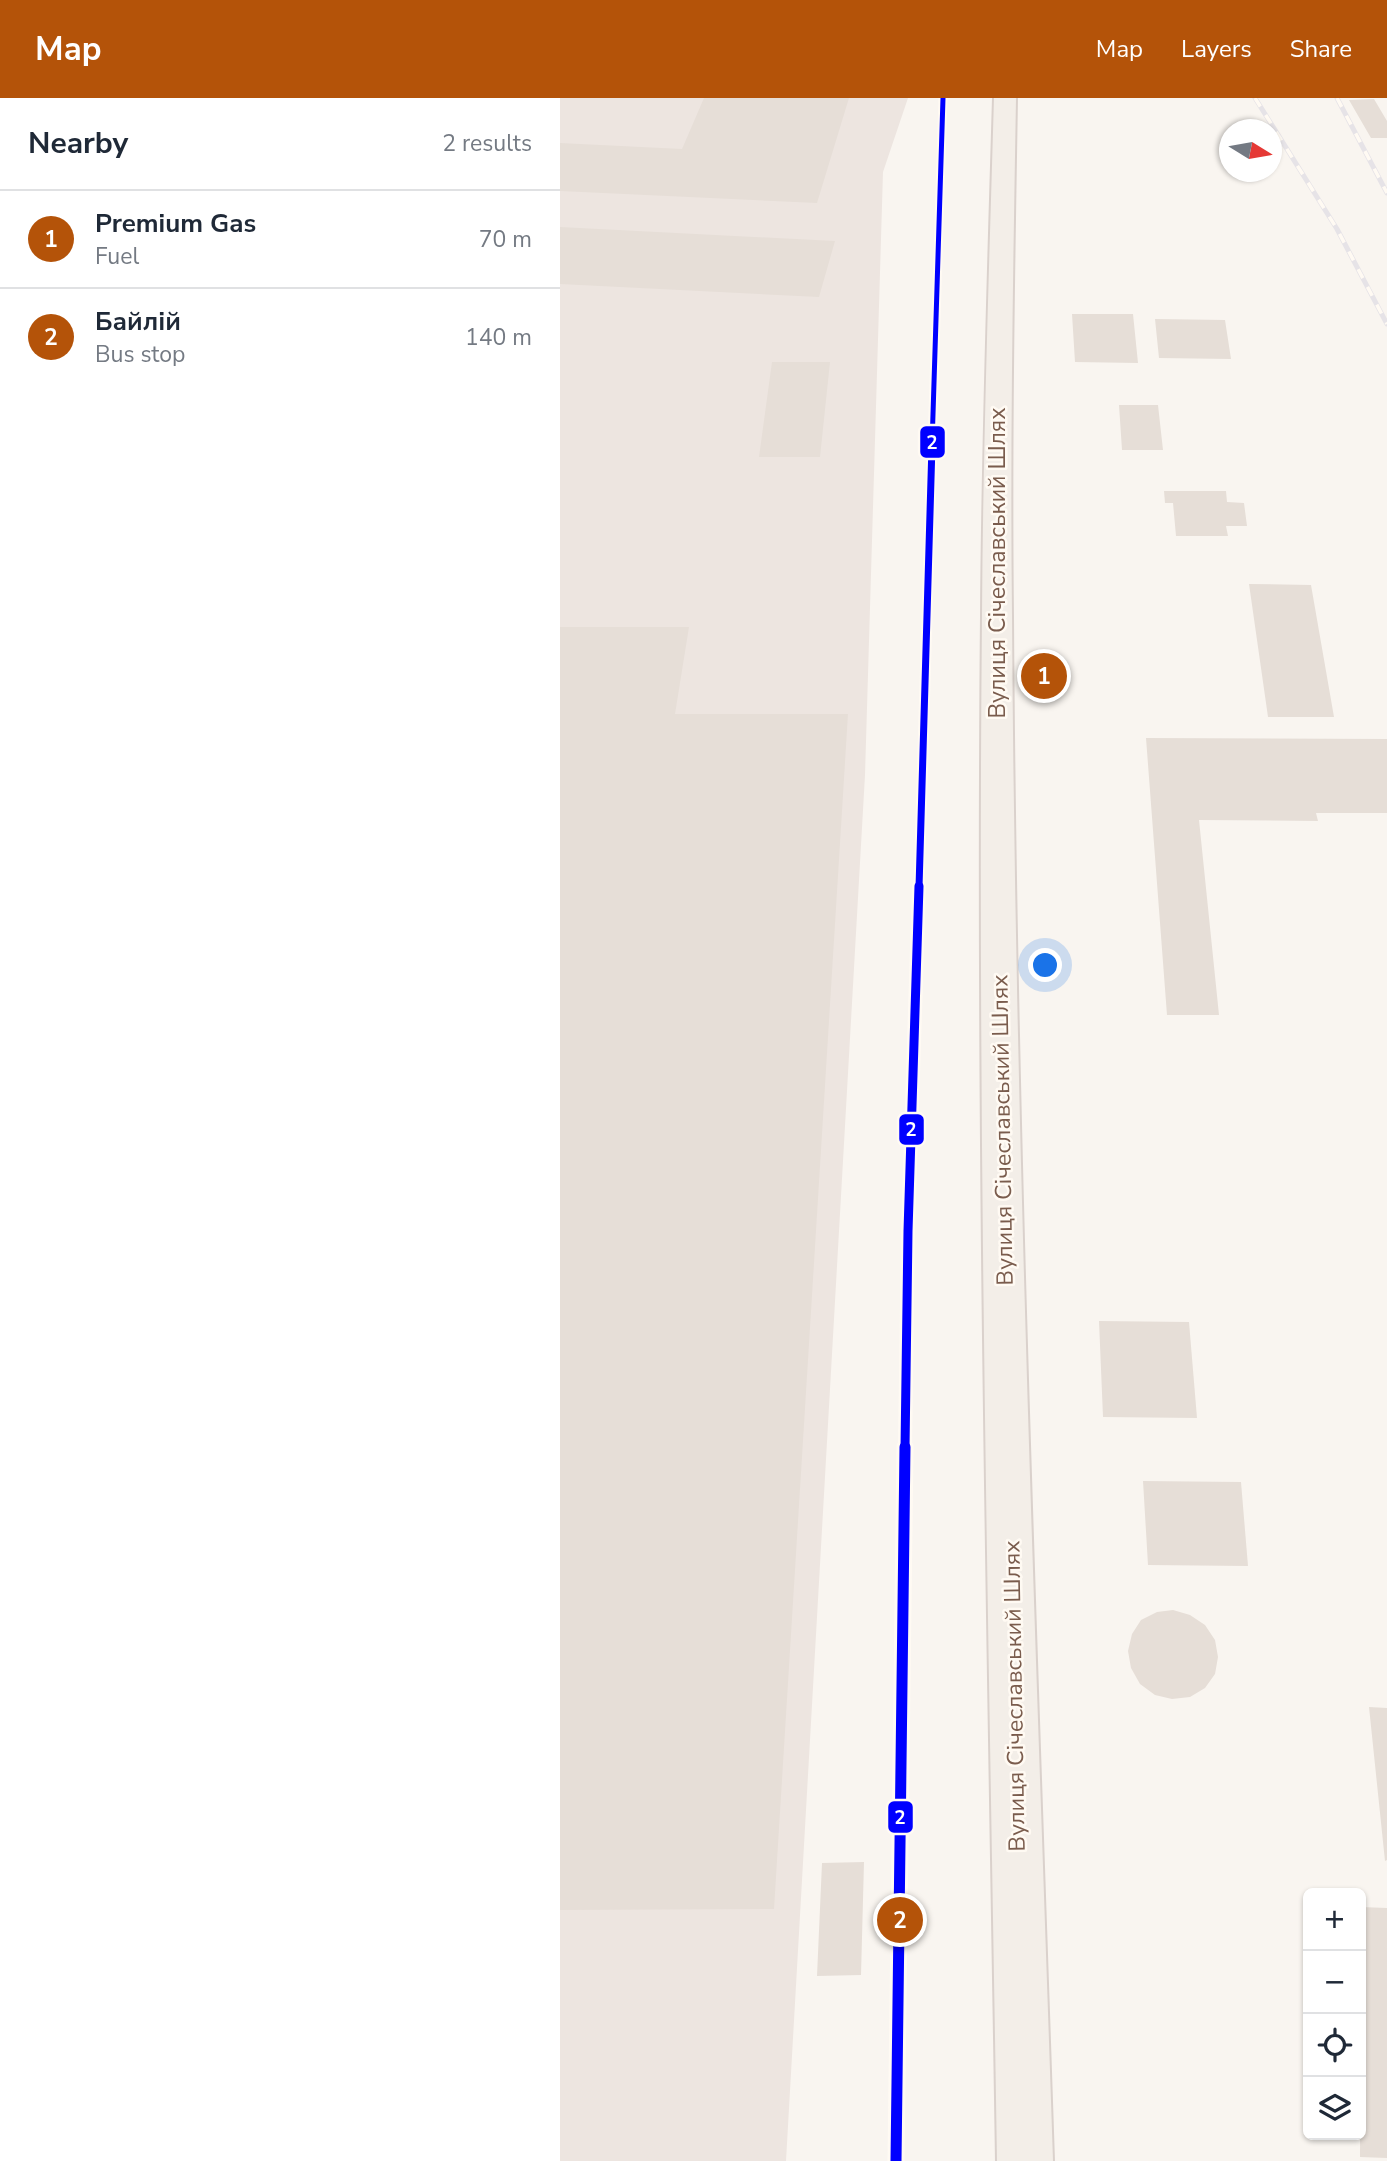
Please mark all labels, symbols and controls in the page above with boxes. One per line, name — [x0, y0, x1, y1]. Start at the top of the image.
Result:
text: Map — [35, 27, 102, 72]
text: Map — [1096, 33, 1143, 65]
text: Layers — [1181, 33, 1252, 65]
text: Share — [1290, 33, 1352, 65]
north arrow — [1219, 119, 1282, 182]
text: Nearby — [28, 123, 128, 164]
text: 2 results — [442, 128, 532, 159]
text: Premium Gas — [95, 206, 256, 241]
text: 1 — [44, 224, 58, 255]
text: 70 m — [479, 224, 532, 255]
text: Fuel — [95, 241, 139, 272]
text: Байлій — [95, 304, 181, 339]
text: 2 — [44, 322, 58, 353]
text: 140 m — [465, 322, 532, 353]
text: Bus stop — [95, 339, 186, 370]
street label: Вулиця Січеславський Шлях — [982, 407, 1013, 719]
line badge: 2 — [919, 425, 946, 459]
text: 2 — [926, 430, 938, 456]
pin: 1 — [1021, 650, 1067, 702]
your location — [1028, 948, 1062, 982]
street label: Вулиця Січеславський Шлях — [984, 974, 1021, 1286]
line badge: 2 — [898, 1113, 925, 1146]
text: 2 — [905, 1117, 917, 1143]
street label: Вулиця Січеславський Шлях — [996, 1540, 1033, 1852]
line badge: 2 — [887, 1800, 914, 1834]
text: 2 — [894, 1805, 906, 1831]
map controls — [1303, 1888, 1366, 2140]
button: + — [1303, 1888, 1366, 1951]
pin: 2 — [877, 1894, 923, 1946]
button: − — [1303, 1951, 1366, 2014]
button: locate — [1303, 2014, 1366, 2077]
button: layers — [1303, 2077, 1366, 2140]

